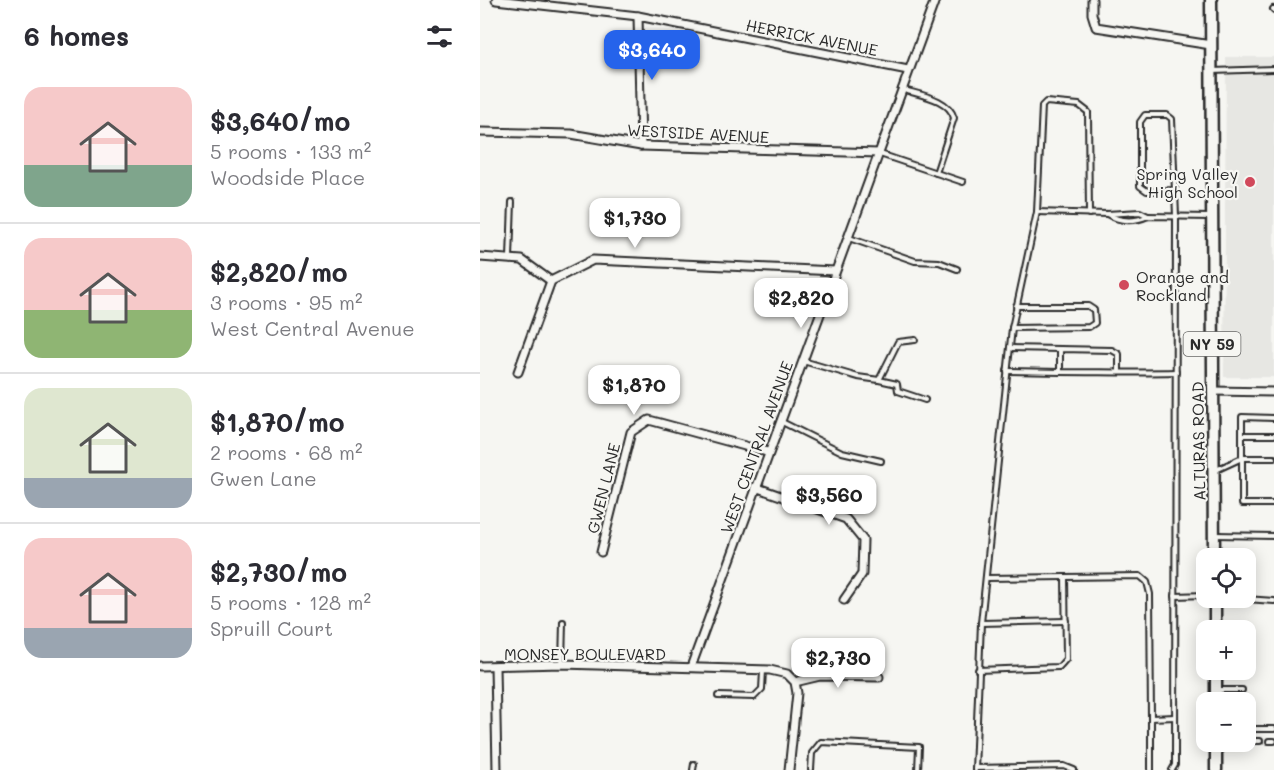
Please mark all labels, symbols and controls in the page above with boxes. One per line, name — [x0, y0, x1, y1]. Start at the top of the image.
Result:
street label: HERRICK AVENUE — [744, 14, 880, 60]
text: 6 homes — [24, 19, 129, 53]
icon: filters — [423, 20, 456, 53]
pin: $3,640 — [603, 30, 701, 81]
text: $3,640 — [618, 36, 686, 62]
text: $3,640/mo — [210, 104, 350, 138]
icon: home — [72, 111, 144, 183]
street label: WESTSIDE AVENUE — [626, 119, 770, 147]
text: 5 rooms · 133 m² — [210, 138, 371, 164]
place label: Spring Valley High School — [1136, 163, 1238, 202]
text: Woodside Place — [210, 164, 365, 190]
marker: Spring Valley High School — [1243, 175, 1257, 189]
pin: $1,730 — [586, 198, 684, 249]
text: $1,730 — [603, 204, 667, 230]
text: $2,820/mo — [210, 255, 348, 289]
icon: home — [72, 262, 144, 334]
place label: Orange and Rockland — [1136, 266, 1229, 305]
pin: $2,820 — [752, 278, 850, 329]
marker: Orange and Rockland — [1117, 278, 1131, 292]
text: $2,820 — [768, 284, 834, 310]
text: 3 rooms · 95 m² — [210, 289, 362, 315]
text: West Central Avenue — [210, 315, 415, 341]
road number: NY 59 — [1184, 332, 1240, 356]
street label: WEST CENTRAL AVENUE — [715, 358, 797, 536]
pin: $1,870 — [585, 365, 683, 416]
text: $1,870 — [602, 371, 666, 397]
street label: ALTURAS ROAD — [1186, 381, 1210, 501]
text: $1,870/mo — [210, 405, 345, 439]
icon: home — [72, 412, 144, 484]
text: 2 rooms · 68 m² — [210, 439, 363, 465]
street label: GWEN LANE — [582, 441, 624, 535]
text: Gwen Lane — [210, 465, 317, 491]
pin: $3,560 — [780, 475, 878, 526]
text: $3,560 — [795, 481, 863, 507]
map controls — [1196, 548, 1256, 752]
button: locate — [1196, 548, 1256, 608]
text: $2,730/mo — [210, 555, 347, 589]
icon: home — [72, 562, 144, 634]
text: 5 rooms · 128 m² — [210, 589, 371, 615]
text: Spruill Court — [210, 615, 333, 641]
button: + — [1196, 620, 1256, 680]
pin: $2,730 — [789, 638, 887, 689]
street label: MONSEY BOULEVARD — [504, 643, 666, 664]
text: $2,730 — [805, 644, 871, 670]
button: − — [1196, 692, 1256, 752]

